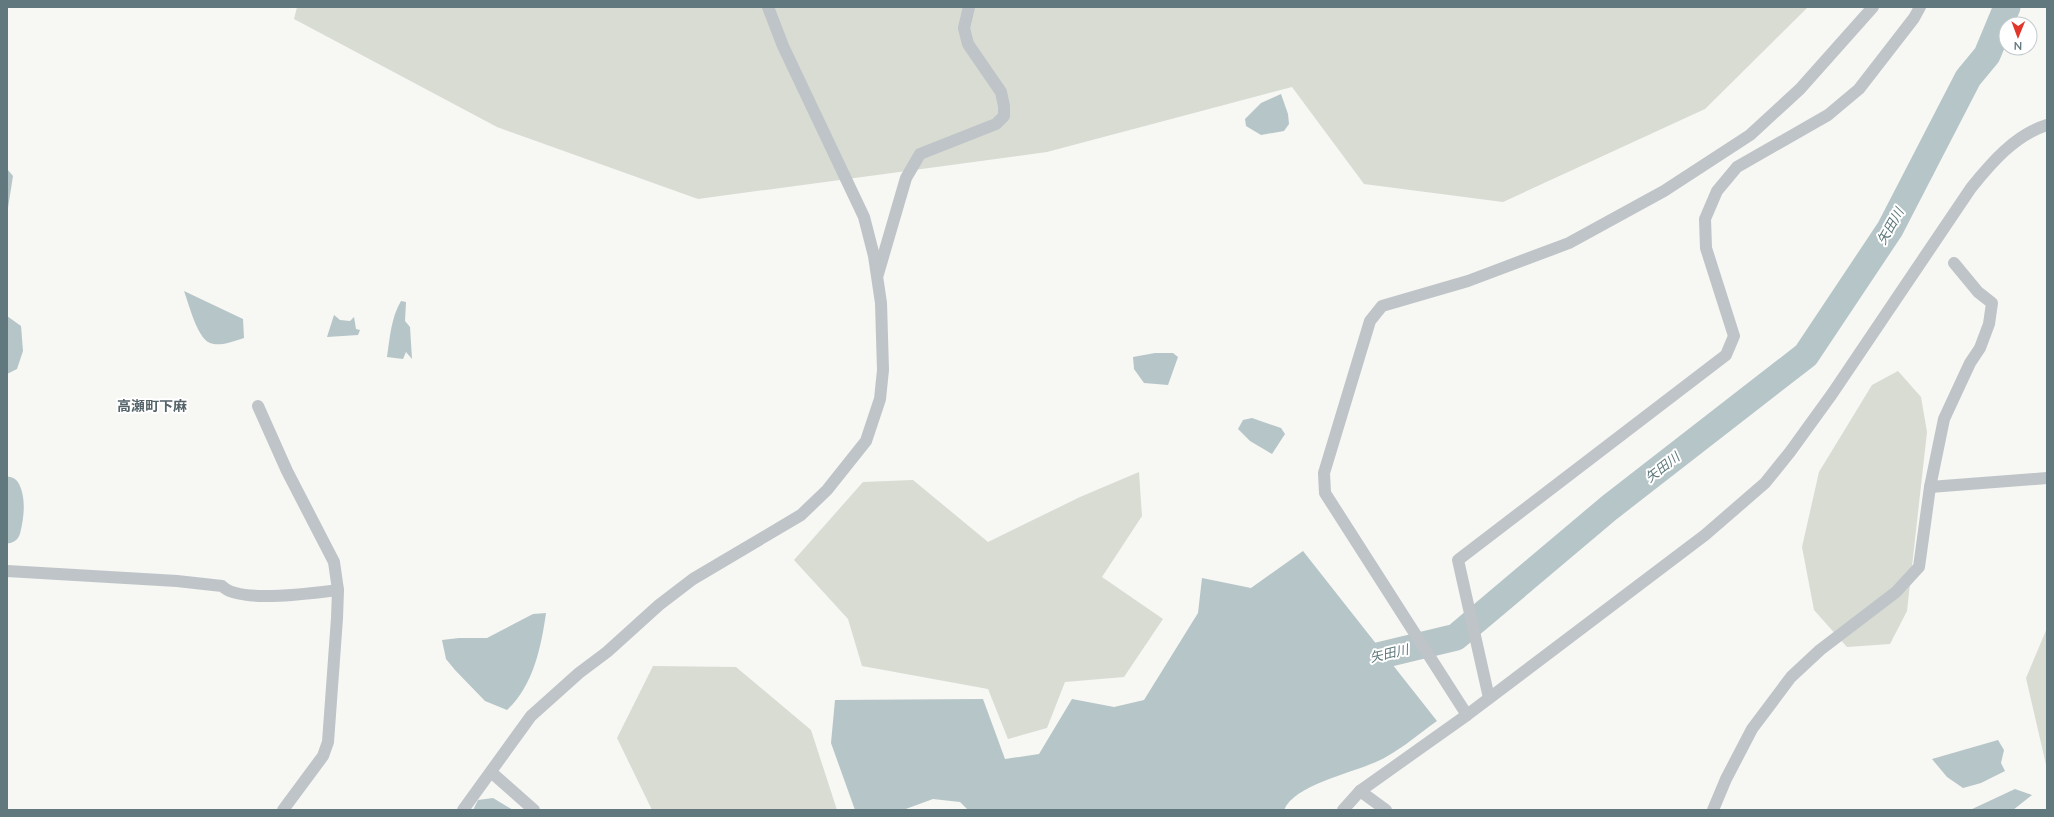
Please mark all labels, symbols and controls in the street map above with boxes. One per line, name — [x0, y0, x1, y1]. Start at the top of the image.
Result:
north arrow — [1998, 16, 2038, 56]
text: N — [2013, 40, 2022, 53]
water label: 矢田川 — [1873, 203, 1908, 247]
district label: 高瀬町下麻 — [117, 397, 187, 414]
water label: 矢田川 — [1642, 447, 1684, 485]
water label: 矢田川 — [1368, 640, 1412, 665]

